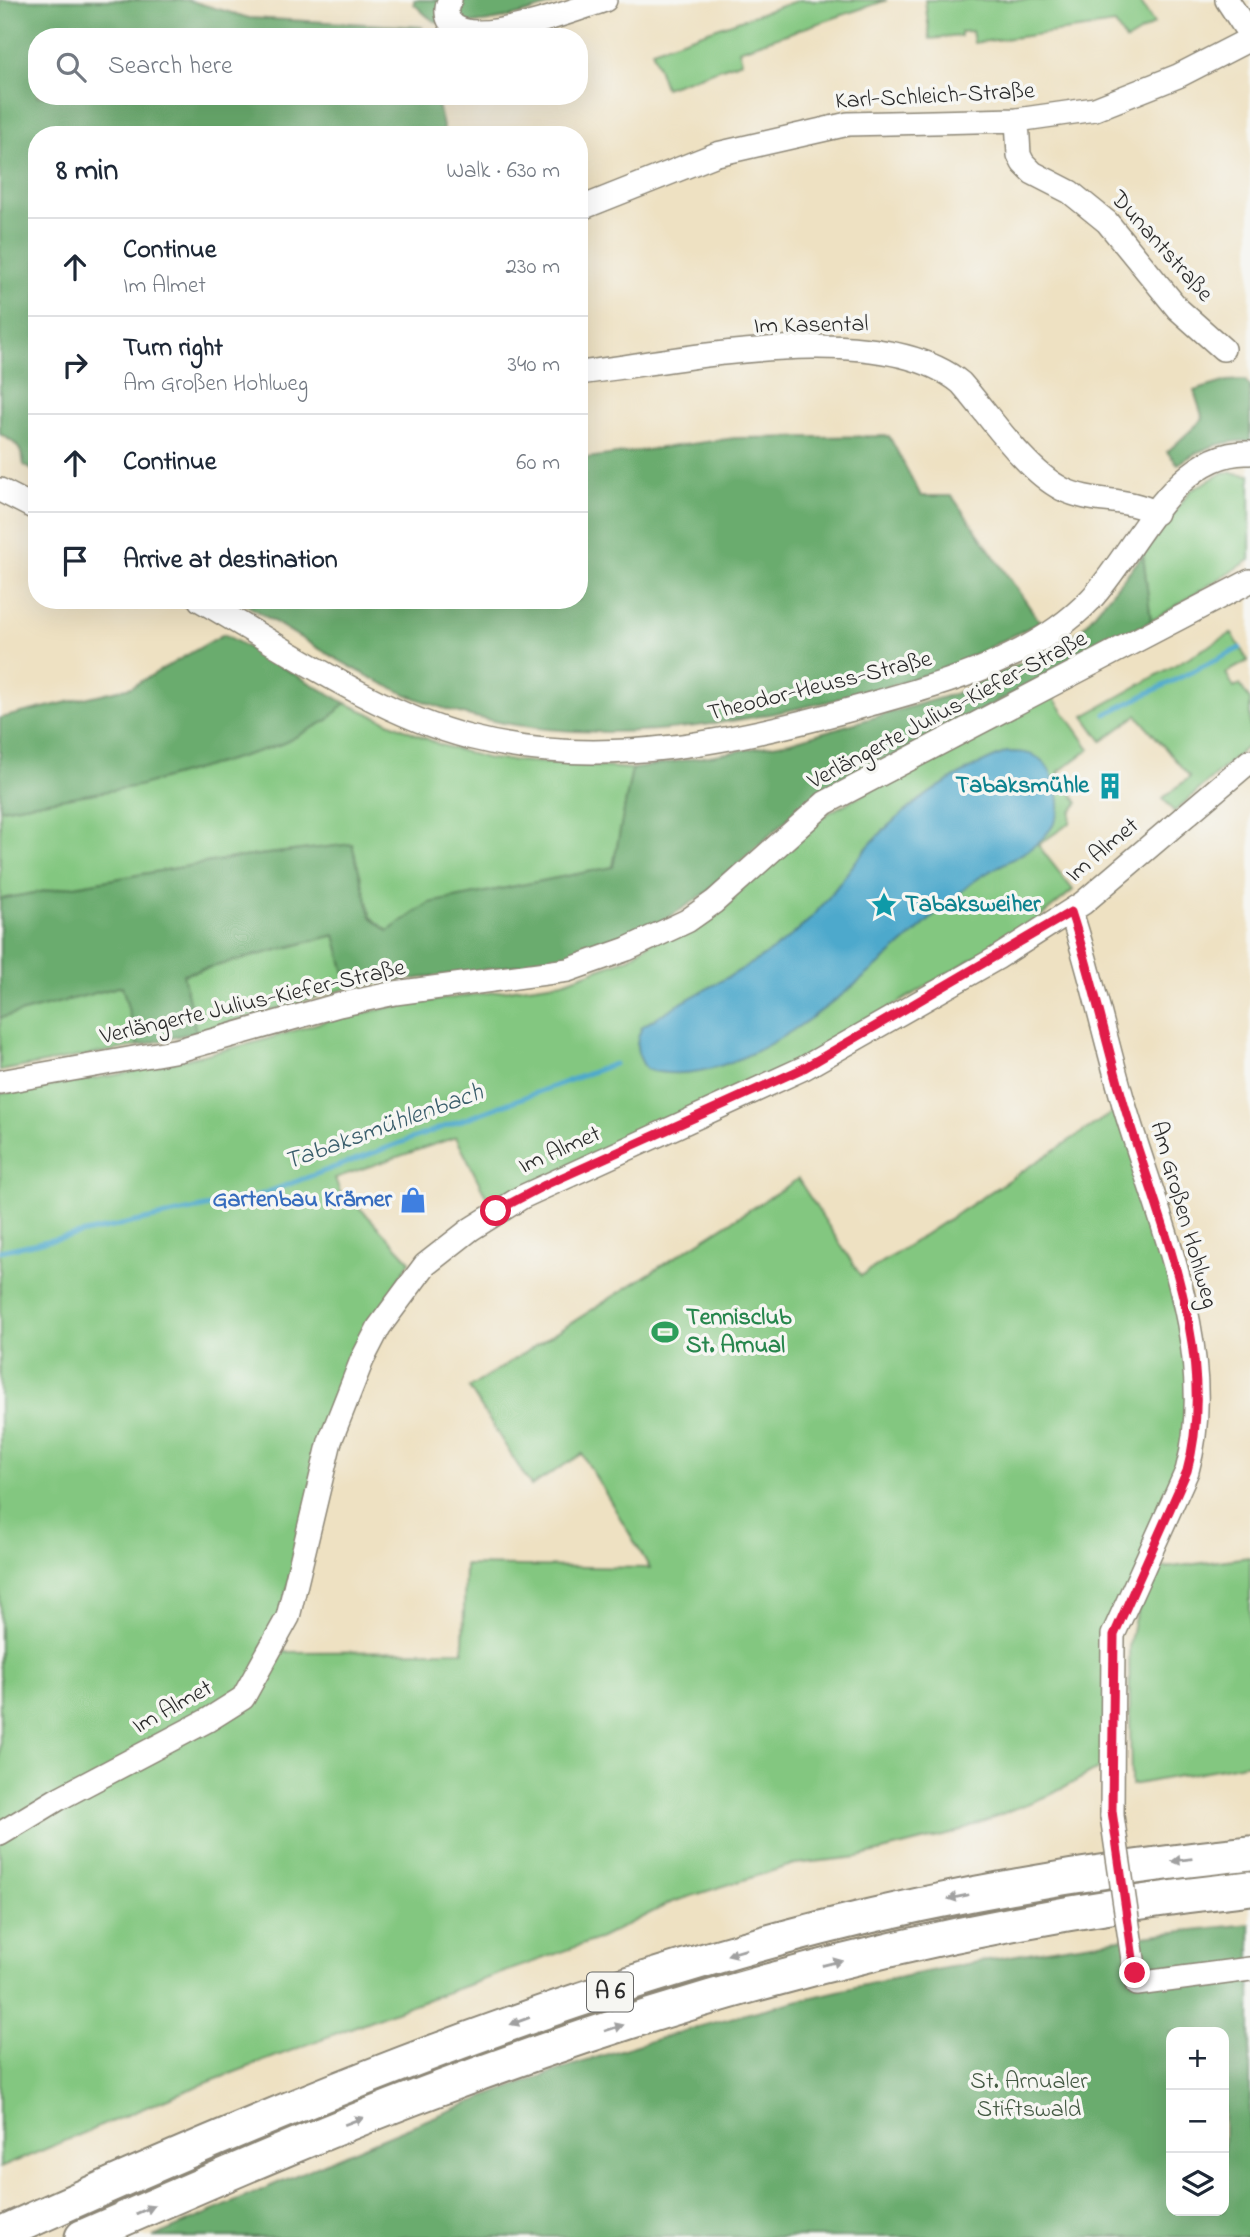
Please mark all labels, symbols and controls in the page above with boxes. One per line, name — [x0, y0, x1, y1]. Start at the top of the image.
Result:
search box — [28, 28, 588, 105]
icon: search — [52, 48, 90, 86]
text: Search here — [108, 48, 233, 86]
street label: Karl-Schleich-Straße — [834, 74, 1036, 120]
text: 8 min — [56, 150, 118, 194]
text: Walk · 630 m — [446, 155, 560, 188]
street label: Dunantstraße — [1101, 183, 1221, 311]
text: Continue — [123, 232, 216, 270]
icon: ahead — [56, 248, 94, 286]
text: 230 m — [506, 251, 560, 284]
text: Im Almet — [123, 270, 206, 303]
street label: Im Kasental — [753, 308, 869, 344]
text: Turn right — [123, 330, 223, 368]
icon: right — [56, 346, 94, 384]
text: 340 m — [507, 349, 560, 382]
text: Am Großen Hohlweg — [123, 368, 308, 401]
icon: ahead — [56, 444, 94, 482]
text: Continue — [123, 444, 216, 482]
text: 60 m — [516, 447, 560, 480]
icon: arrive — [56, 542, 94, 580]
text: Arrive at destination — [123, 542, 338, 580]
street label: Verlängerte Julius-Kiefer-Straße — [801, 622, 1094, 800]
street label: Theodor-Heuss-Straße — [704, 642, 936, 732]
place label: Tabaksmühle — [955, 769, 1090, 804]
building icon: Tabaksmühle — [1095, 771, 1125, 801]
street label: Im Almet — [1059, 810, 1147, 892]
place label: Tabaksweiher — [905, 888, 1041, 923]
place icon: Tabaksweiher — [869, 890, 899, 920]
street label: Verlängerte Julius-Kiefer-Straße — [96, 951, 409, 1055]
water label: Tabaksmühlenbach — [279, 1074, 489, 1182]
street label: Im Almet — [513, 1117, 607, 1185]
street label: Am Großen Hohlweg — [1140, 1117, 1226, 1313]
place label: Gartenbau Krämer — [213, 1183, 393, 1218]
shop icon: Gartenbau Krämer — [398, 1185, 428, 1215]
route start — [480, 1195, 511, 1226]
place label: Tennisclub St. Arnual — [686, 1301, 792, 1364]
sports icon: Tennisclub St. Arnual — [650, 1317, 680, 1347]
street label: Im Almet — [127, 1672, 219, 1744]
one-way arrow — [1171, 1855, 1193, 1866]
one-way arrow — [947, 1892, 969, 1903]
one-way arrow — [726, 1947, 748, 1958]
one-way arrow — [821, 1957, 843, 1968]
route end — [1119, 1957, 1150, 1988]
road number: A 6 — [587, 1972, 633, 2011]
one-way arrow — [510, 2016, 531, 2027]
one-way arrow — [604, 2022, 625, 2033]
map controls — [1166, 2027, 1229, 2216]
button: + — [1166, 2027, 1229, 2090]
park label: St. Arnualer Stiftswald — [970, 2065, 1088, 2128]
button: − — [1166, 2090, 1229, 2153]
one-way arrow — [344, 2116, 365, 2127]
button: layers — [1166, 2153, 1229, 2216]
one-way arrow — [134, 2204, 155, 2215]

